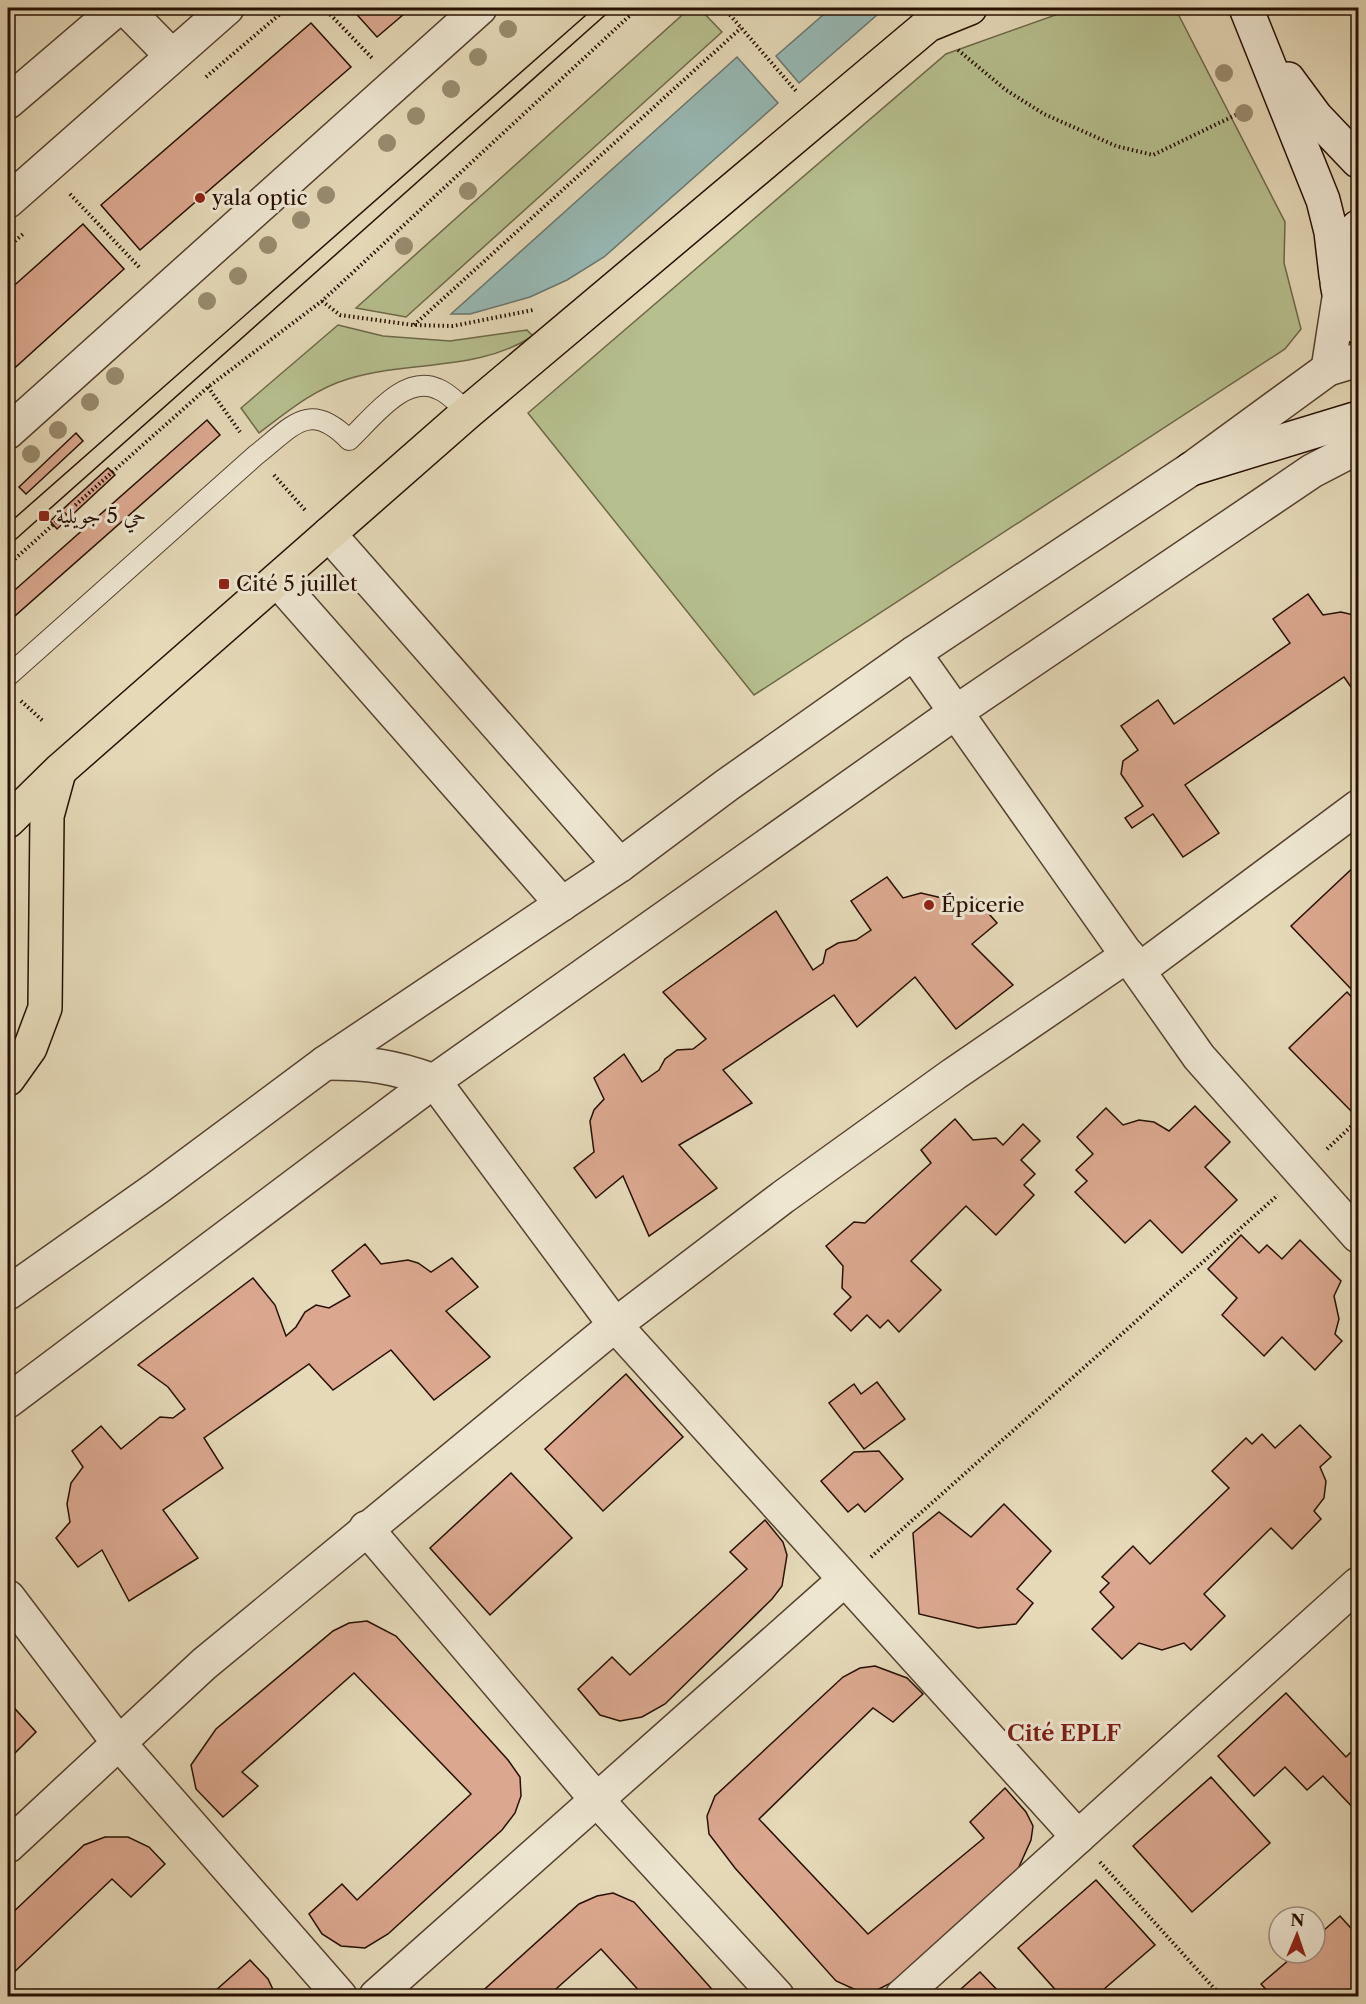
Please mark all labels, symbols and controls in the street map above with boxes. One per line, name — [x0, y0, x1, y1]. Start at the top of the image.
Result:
place label: yala optic — [211, 185, 308, 210]
marker: yala optic — [193, 191, 207, 205]
place label: حي 5 جويلية — [56, 503, 146, 533]
marker: حي 5 جويلية — [37, 509, 51, 523]
place label: Cité 5 juillet — [236, 571, 358, 596]
marker: Cité 5 juillet — [217, 577, 231, 591]
place label: Épicerie — [941, 892, 1025, 917]
marker: Épicerie — [922, 898, 936, 912]
district label: Cité EPLF — [1007, 1720, 1121, 1747]
north arrow — [1267, 1905, 1327, 1965]
text: N — [1290, 1910, 1305, 1930]

